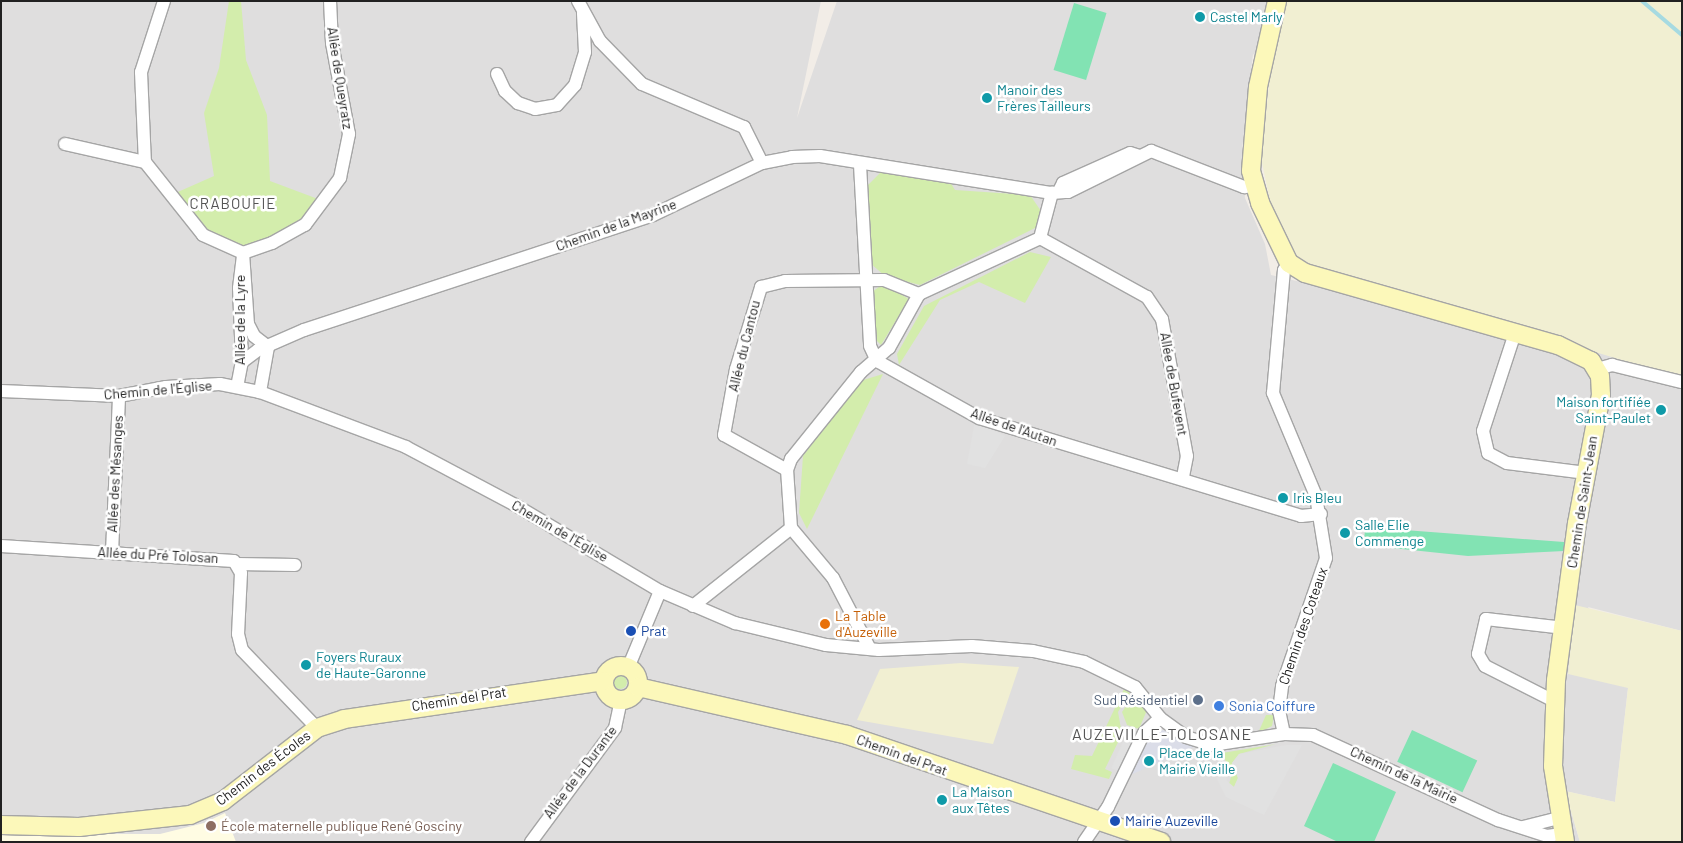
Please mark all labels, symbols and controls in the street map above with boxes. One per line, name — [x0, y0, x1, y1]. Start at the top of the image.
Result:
place label: Castel Marly — [1210, 9, 1283, 25]
marker: Castel Marly — [1194, 11, 1206, 23]
street label: Allée de Queyratz — [324, 26, 356, 130]
place label: Manoir des Frères Tailleurs — [997, 82, 1091, 114]
marker: Manoir des Frères Tailleurs — [981, 92, 993, 104]
district label: CRABOUFIE — [188, 195, 278, 213]
street label: Chemin de la Mayrine — [553, 195, 679, 255]
street label: Allée de la Lyre — [232, 275, 248, 365]
street label: Allée du Cantou — [725, 298, 763, 394]
street label: Allée de Bufevent — [1157, 331, 1191, 437]
street label: Chemin de l'Église — [103, 377, 213, 403]
place label: Maison fortifiée Saint-Paulet — [1556, 394, 1651, 427]
street label: Allée de l'Autan — [968, 404, 1060, 450]
marker: Maison fortifiée Saint-Paulet — [1655, 404, 1667, 416]
street label: Allée des Mésanges — [104, 415, 126, 533]
street label: Chemin de Saint-Jean — [1563, 435, 1601, 569]
place label: Iris Bleu — [1293, 490, 1342, 506]
marker: Iris Bleu — [1277, 492, 1289, 504]
street label: Chemin de l'Église — [509, 497, 611, 565]
place label: Salle Elie Commenge — [1355, 517, 1424, 550]
marker: Salle Elie Commenge — [1339, 527, 1351, 539]
street label: Allée du Pré Tolosan — [97, 543, 219, 567]
street label: Chemin des Coteaux — [1275, 565, 1331, 687]
place label: La Table d'Auzeville — [835, 608, 897, 640]
marker: La Table d'Auzeville — [819, 618, 831, 630]
place label: Prat — [641, 623, 667, 639]
marker: Prat — [625, 625, 637, 637]
place label: Foyers Ruraux de Haute-Garonne — [316, 649, 426, 682]
marker: Foyers Ruraux de Haute-Garonne — [300, 659, 312, 671]
street label: Chemin del Prat — [410, 683, 508, 715]
place label: Sud Résidentiel — [1094, 692, 1188, 708]
marker: Sud Résidentiel — [1192, 694, 1204, 706]
place label: Sonia Coiffure — [1229, 698, 1316, 714]
marker: Sonia Coiffure — [1213, 700, 1225, 712]
street label: Allée de la Durante — [540, 722, 620, 822]
district label: AUZEVILLE-TOLOSANE — [1070, 724, 1254, 744]
street label: Chemin des Écoles — [212, 727, 314, 809]
street label: Chemin del Prat — [854, 731, 950, 779]
street label: Chemin de la Mairie — [1348, 743, 1460, 807]
place label: Place de la Mairie Vieille — [1159, 745, 1235, 778]
marker: Place de la Mairie Vieille — [1143, 755, 1155, 767]
place label: La Maison aux Têtes — [952, 784, 1013, 816]
marker: La Maison aux Têtes — [936, 794, 948, 806]
place label: Mairie Auzeville — [1125, 813, 1218, 829]
marker: Mairie Auzeville — [1109, 815, 1121, 827]
place label: École maternelle publique René Gosciny — [221, 818, 462, 834]
marker: École maternelle publique René Gosciny — [205, 820, 217, 832]

